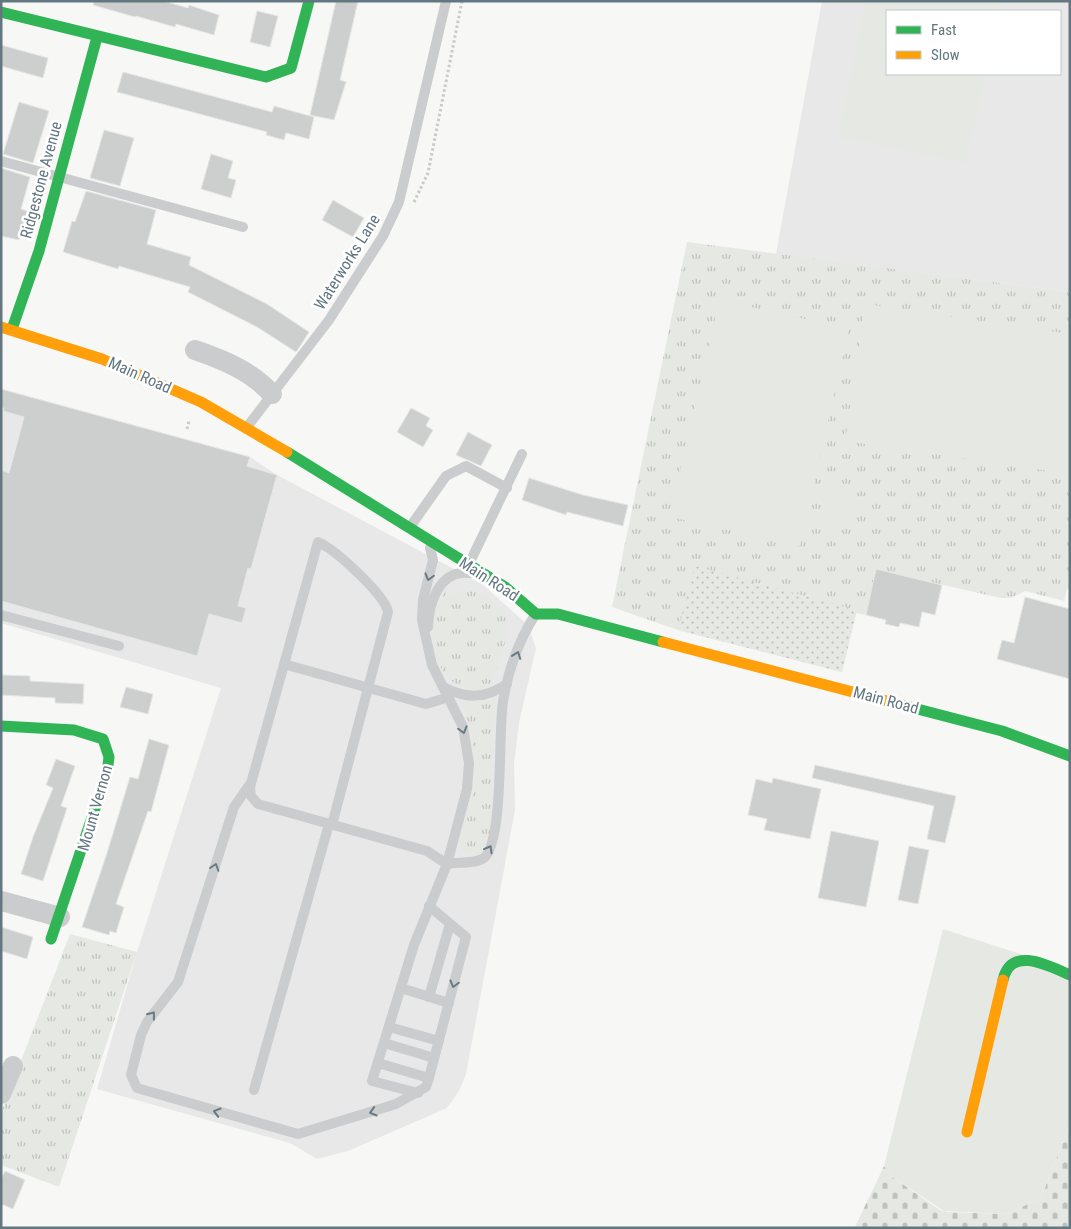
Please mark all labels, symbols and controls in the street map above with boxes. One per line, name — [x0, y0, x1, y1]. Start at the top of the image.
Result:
legend — [886, 10, 1061, 75]
text: Fast — [931, 21, 956, 39]
text: Slow — [931, 46, 960, 64]
street label: Ridgestone Avenue — [16, 119, 66, 241]
street label: Waterworks Lane — [310, 211, 384, 313]
street label: Main Road — [106, 353, 174, 397]
street label: Main Road — [456, 553, 522, 605]
one-way arrow — [425, 572, 435, 581]
one-way arrow — [511, 651, 521, 660]
street label: Main Road — [851, 682, 921, 718]
one-way arrow — [457, 726, 468, 734]
street label: Mount Vernon — [74, 763, 116, 853]
one-way arrow — [483, 845, 493, 854]
one-way arrow — [209, 864, 219, 872]
one-way arrow — [449, 980, 460, 988]
one-way arrow — [147, 1012, 155, 1021]
one-way arrow — [369, 1106, 378, 1116]
one-way arrow — [213, 1107, 221, 1117]

